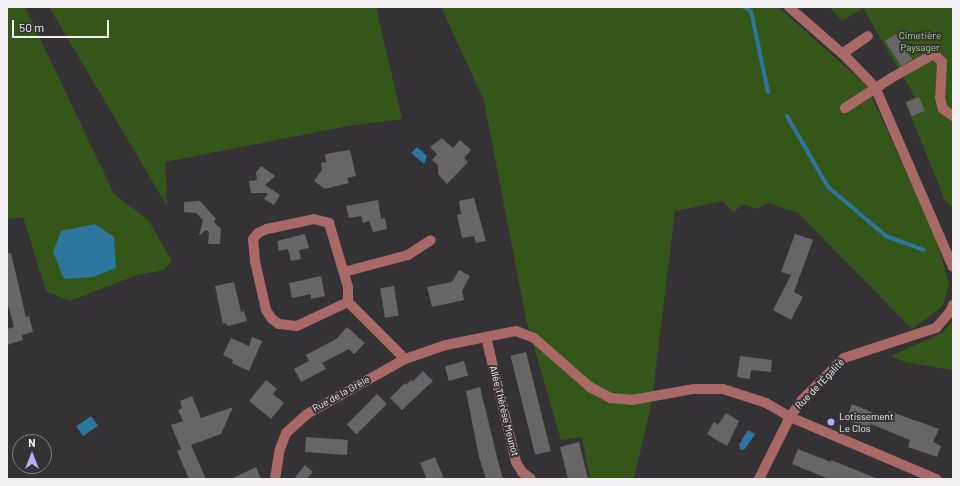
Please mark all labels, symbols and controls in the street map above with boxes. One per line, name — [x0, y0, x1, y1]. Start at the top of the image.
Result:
scale bar — [14, 12, 111, 38]
text: 50 m — [19, 20, 44, 34]
park label: Cimetière Paysager — [899, 29, 941, 52]
street label: Rue de l'Égalité — [793, 356, 847, 412]
street label: Allée Thérèse Meunot — [487, 365, 521, 457]
street label: Rue de la Grêle — [310, 373, 372, 415]
place label: Lotissement Le Clos — [839, 410, 894, 434]
marker: Lotissement Le Clos — [826, 417, 836, 427]
north arrow — [12, 434, 52, 474]
text: N — [28, 436, 36, 449]

